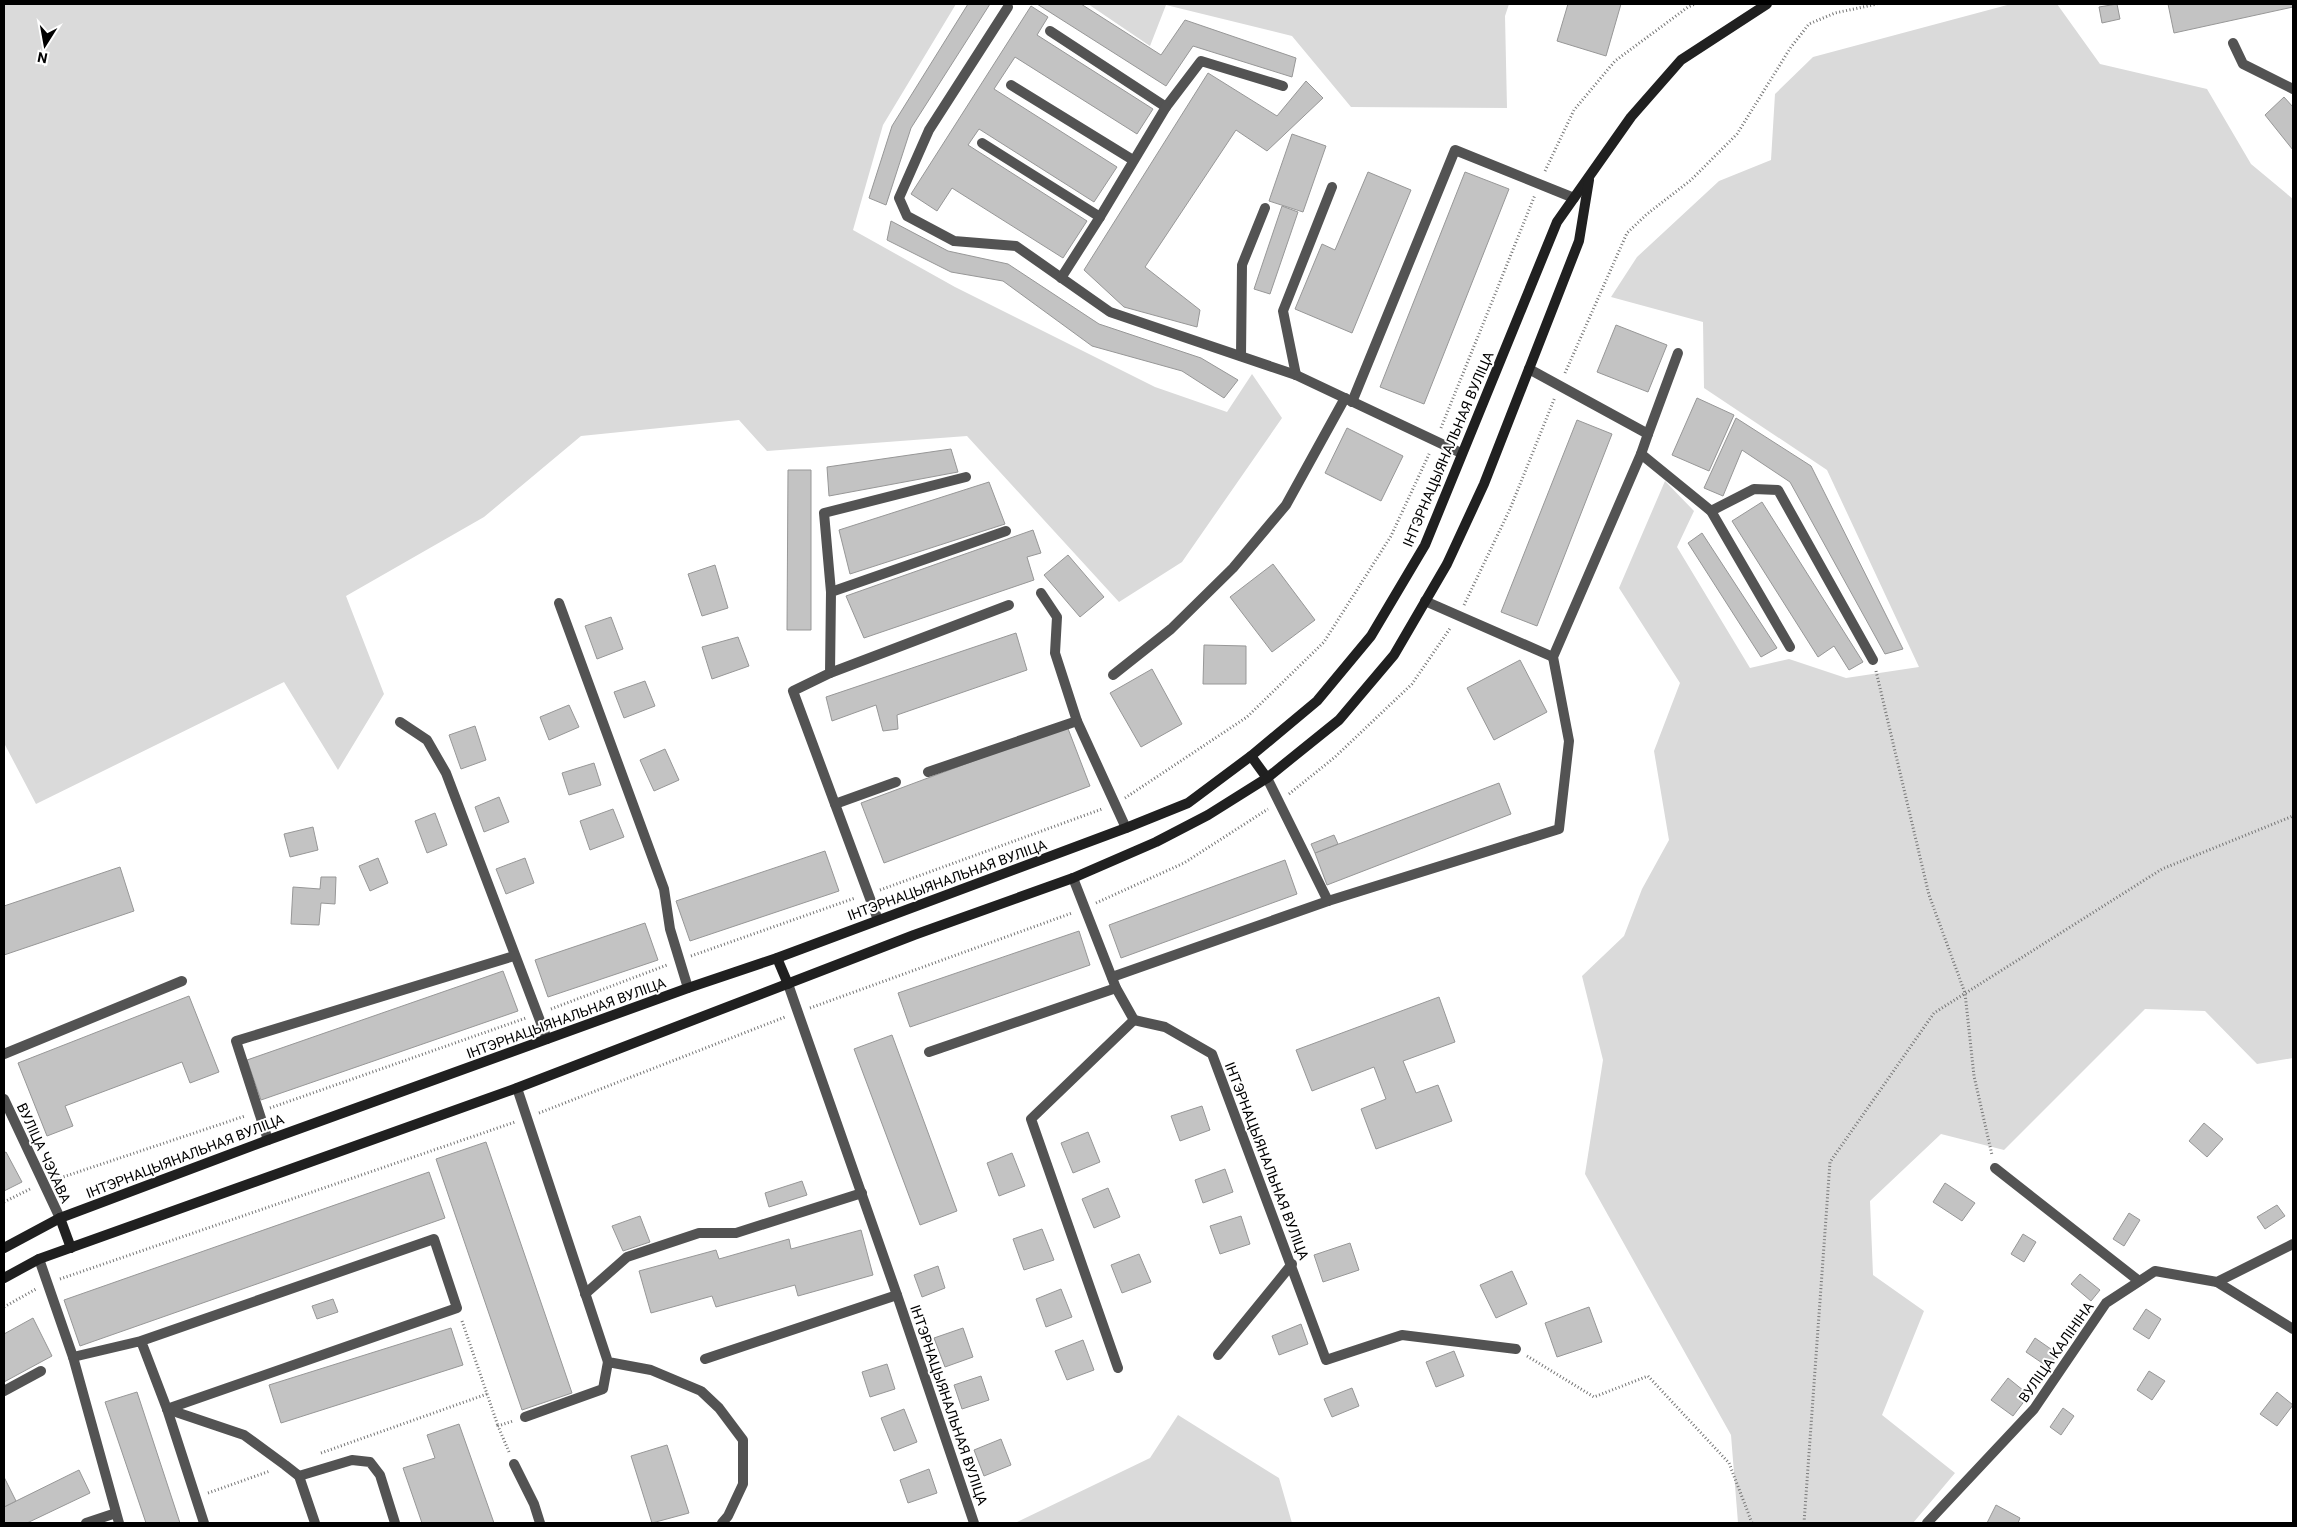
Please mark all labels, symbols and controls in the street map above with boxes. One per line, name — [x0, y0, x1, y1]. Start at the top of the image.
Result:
north arrow — [20, 20, 70, 70]
text: N — [36, 49, 49, 67]
street label: ІНТЭРНАЦЫЯНАЛЬНАЯ ВУЛІЦА — [1399, 349, 1497, 549]
street label: ІНТЭРНАЦЫЯНАЛЬНАЯ ВУЛІЦА — [845, 836, 1049, 924]
street label: ІНТЭРНАЦЫЯНАЛЬНАЯ ВУЛІЦА — [464, 974, 668, 1062]
street label: ІНТЭРНАЦЫЯНАЛЬНАЯ ВУЛІЦА — [1222, 1060, 1312, 1262]
street label: ВУЛІЦА ЧЭХАВА — [14, 1101, 74, 1205]
street label: ІНТЭРНАЦЫЯНАЛЬНАЯ ВУЛІЦА — [84, 1111, 286, 1201]
street label: ВУЛІЦА КАЛІНІНА — [2015, 1299, 2097, 1405]
street label: ІНТЭРНАЦЫЯНАЛЬНАЯ ВУЛІЦА — [907, 1303, 991, 1507]

